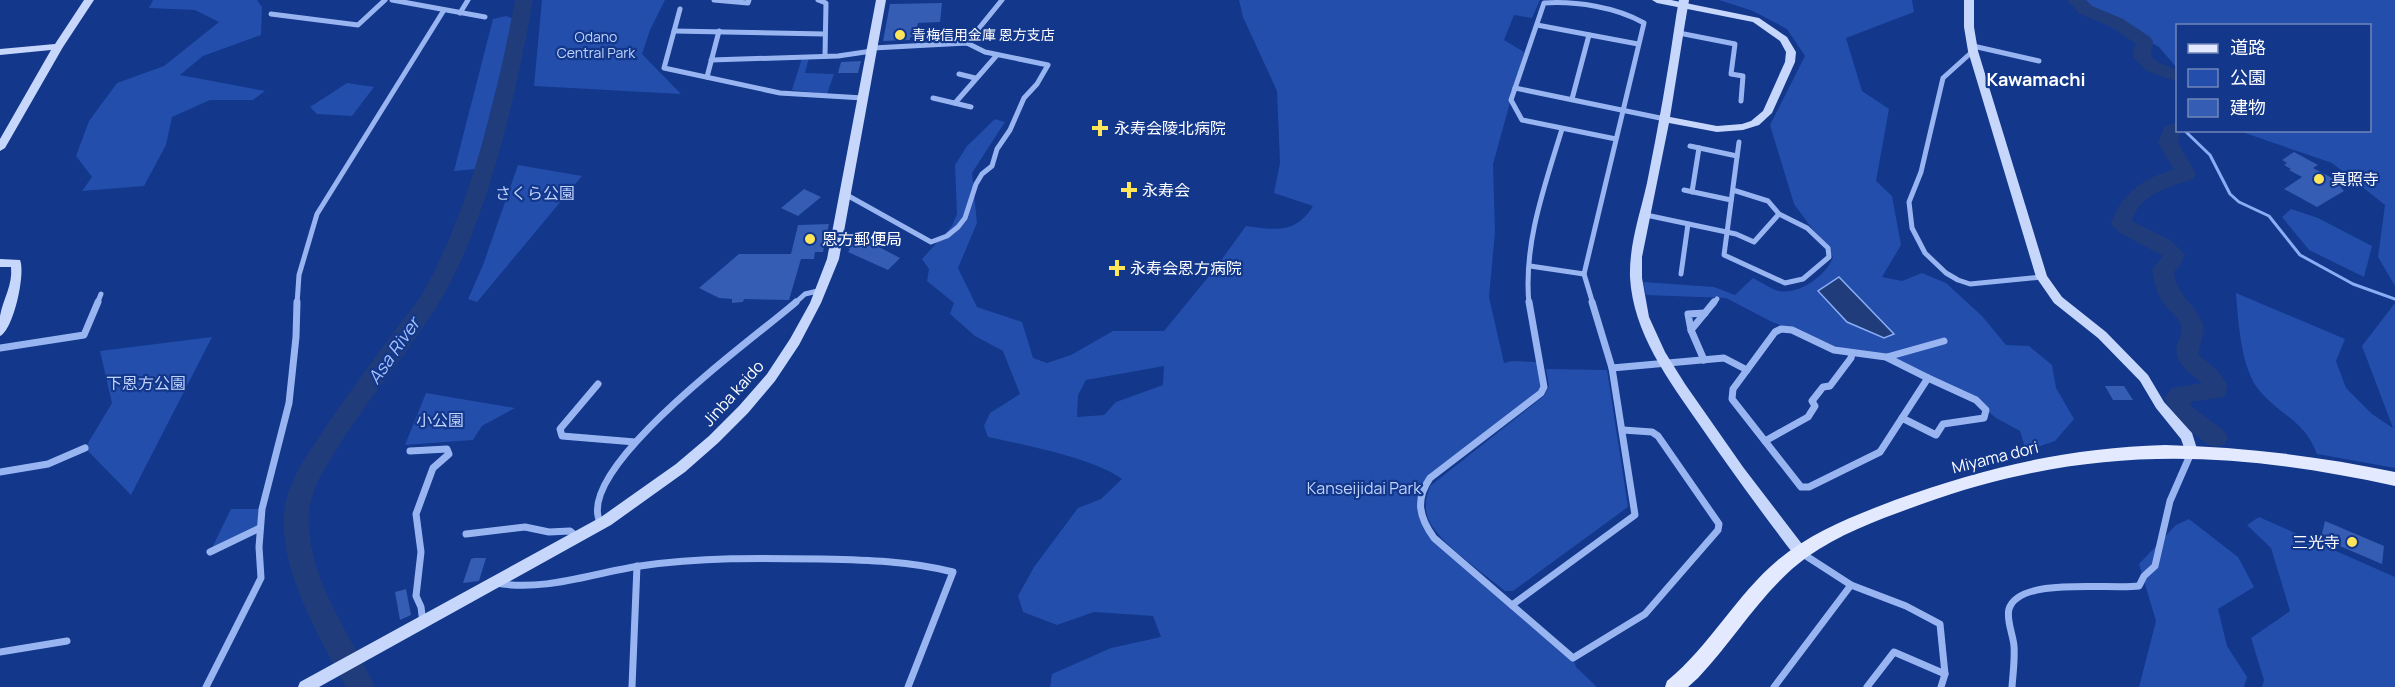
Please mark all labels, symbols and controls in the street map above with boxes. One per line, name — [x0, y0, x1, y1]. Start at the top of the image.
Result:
legend — [2176, 24, 2371, 132]
place label: 青梅信用金庫 恩方支店 — [912, 25, 1055, 44]
park label: Odano Central Park — [557, 27, 636, 62]
marker: 青梅信用金庫 恩方支店 — [893, 28, 907, 42]
text: 道路 — [2230, 35, 2266, 59]
text: 公園 — [2230, 65, 2266, 89]
district label: Kawamachi — [1986, 67, 2086, 91]
text: 建物 — [2230, 95, 2266, 119]
place label: 永寿会陵北病院 — [1114, 117, 1226, 139]
marker: 永寿会陵北病院 — [1091, 119, 1109, 137]
place label: 真照寺 — [2331, 168, 2379, 190]
marker: 真照寺 — [2312, 172, 2326, 186]
place label: 永寿会 — [1142, 179, 1190, 201]
marker: 永寿会 — [1120, 181, 1138, 199]
park label: さくら公園 — [495, 182, 575, 204]
place label: 恩方郵便局 — [822, 228, 902, 250]
marker: 恩方郵便局 — [803, 232, 817, 246]
place label: 永寿会恩方病院 — [1130, 257, 1242, 279]
marker: 永寿会恩方病院 — [1108, 259, 1126, 277]
water label: Asa River — [362, 310, 426, 388]
street label: Jinba kaido — [697, 355, 769, 431]
park label: 下恩方公園 — [106, 372, 186, 394]
park label: 小公園 — [416, 409, 464, 431]
street label: Miyama dori — [1950, 436, 2040, 478]
park label: Kanseijidai Park — [1307, 477, 1422, 499]
place label: 三光寺 — [2292, 531, 2340, 553]
marker: 三光寺 — [2345, 535, 2359, 549]

